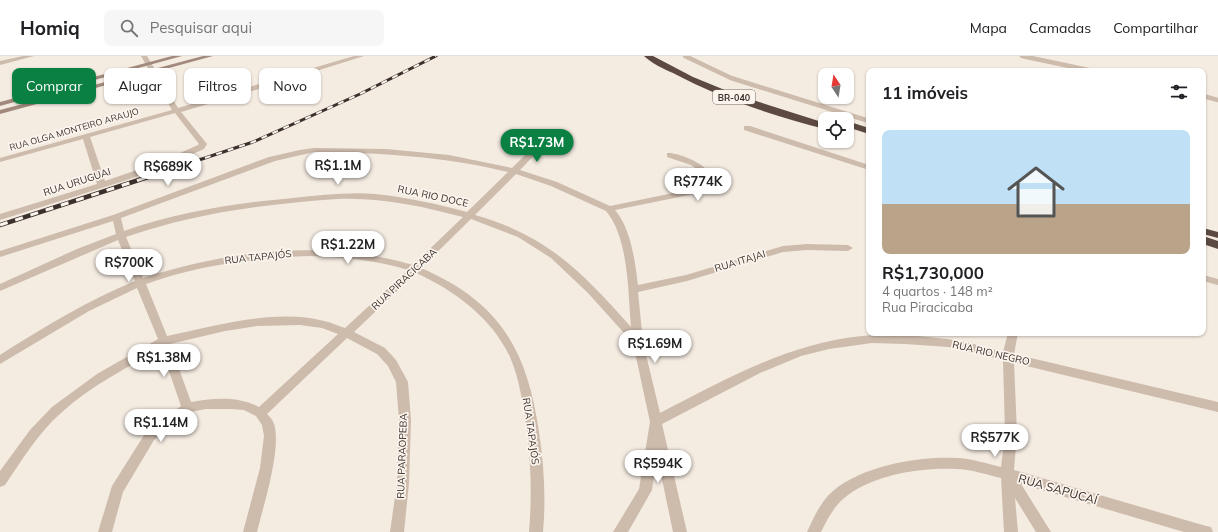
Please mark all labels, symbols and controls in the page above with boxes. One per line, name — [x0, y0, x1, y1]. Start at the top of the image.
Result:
search box — [104, 10, 384, 46]
text: Homiq — [20, 16, 80, 40]
icon: search — [118, 17, 140, 39]
text: Pesquisar aqui — [150, 18, 252, 37]
text: Mapa — [970, 19, 1007, 37]
text: Camadas — [1029, 19, 1091, 37]
text: Compartilhar — [1113, 19, 1198, 37]
chip: Comprar — [12, 68, 96, 104]
chip: Alugar — [104, 68, 176, 104]
chip: Filtros — [184, 68, 251, 104]
chip: Novo — [259, 68, 321, 104]
north arrow — [818, 68, 854, 104]
map controls — [818, 68, 854, 148]
icon: filters — [1168, 81, 1190, 103]
text: 11 imóveis — [882, 82, 968, 103]
road number: BR-040 — [713, 90, 755, 104]
street label: RUA OLGA MONTEIRO ARAUJO — [8, 105, 140, 153]
button: locate — [818, 112, 854, 148]
pin: R$1.73M — [500, 129, 574, 163]
text: R$1.73M — [510, 134, 564, 150]
pin: R$1.1M — [305, 152, 371, 186]
pin: R$689K — [135, 153, 201, 187]
icon: home — [1000, 156, 1072, 228]
text: R$1.1M — [314, 157, 362, 173]
text: R$689K — [144, 158, 192, 174]
street label: RUA URUGUAI — [42, 165, 112, 199]
pin: R$774K — [665, 168, 731, 202]
text: R$774K — [674, 173, 722, 189]
street label: RUA RIO DOCE — [396, 182, 470, 210]
pin: R$1.22M — [311, 231, 385, 265]
text: R$1.22M — [321, 236, 375, 252]
street label: RUA PIRACICABA — [369, 245, 440, 313]
street label: RUA TAPAJÓS — [224, 247, 292, 267]
street label: RUA ITAJAI — [713, 247, 767, 275]
pin: R$700K — [96, 249, 162, 283]
text: R$700K — [105, 254, 153, 270]
text: R$1,730,000 — [882, 262, 984, 283]
text: 4 quartos · 148 m² — [882, 283, 993, 299]
text: Rua Piracicaba — [882, 299, 973, 315]
pin: R$1.69M — [618, 330, 692, 364]
text: R$1.69M — [628, 335, 682, 351]
street label: RUA RIO NEGRO — [951, 338, 1031, 368]
pin: R$1.38M — [127, 344, 201, 378]
text: R$1.38M — [137, 349, 191, 365]
street label: RUA TAPAJÓS — [520, 397, 542, 465]
pin: R$1.14M — [124, 409, 198, 443]
street label: RUA PARAOPEBA — [394, 412, 410, 499]
text: R$1.14M — [134, 414, 188, 430]
pin: R$577K — [962, 424, 1028, 458]
text: R$577K — [971, 429, 1019, 445]
pin: R$594K — [625, 450, 691, 484]
text: R$594K — [634, 455, 682, 471]
street label: RUA SAPUCAÍ — [1017, 471, 1100, 508]

